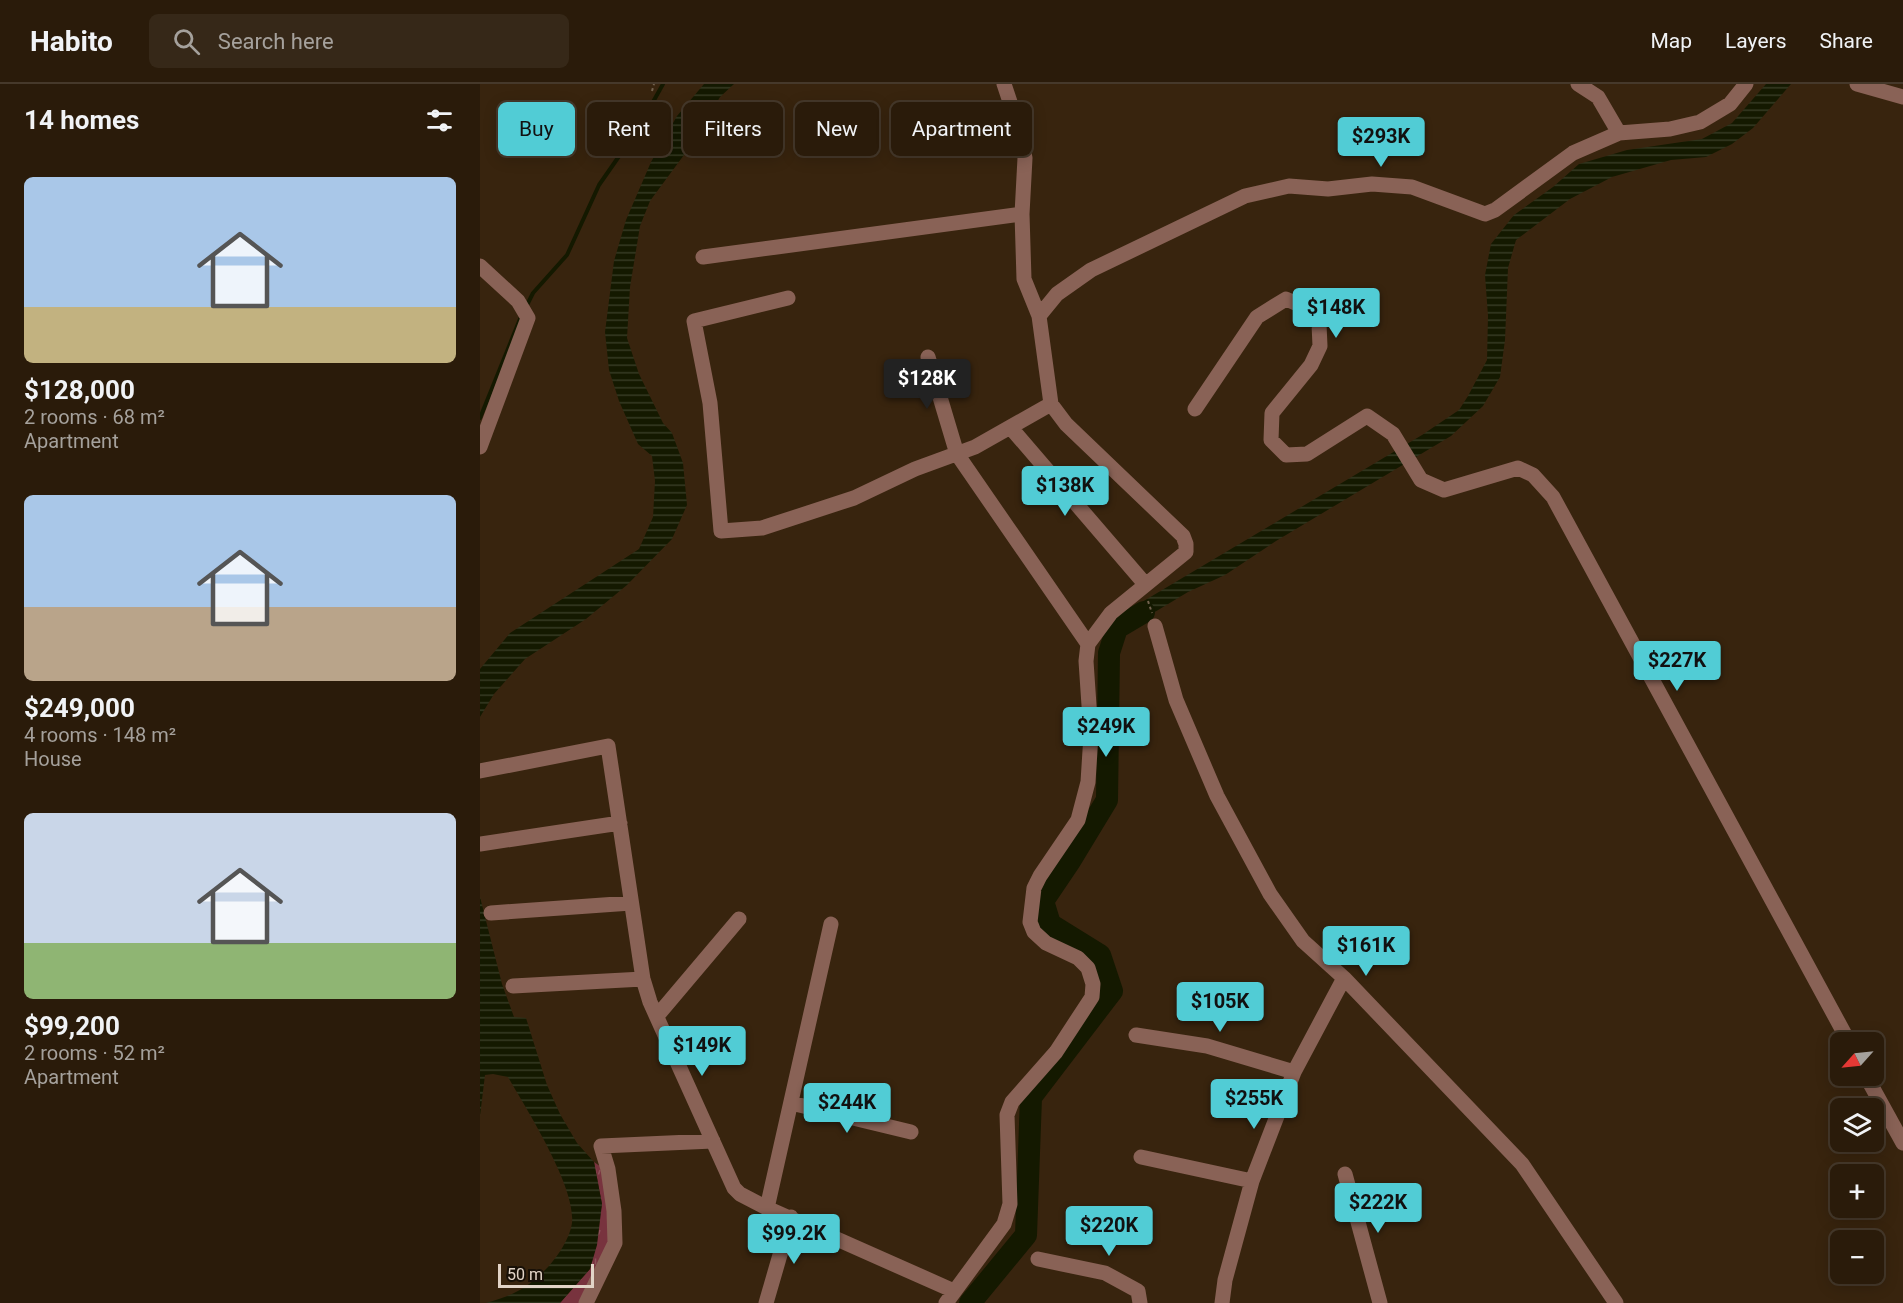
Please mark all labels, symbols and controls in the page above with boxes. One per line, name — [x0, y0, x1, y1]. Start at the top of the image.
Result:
search box — [149, 14, 569, 68]
text: Habito — [30, 25, 113, 58]
icon: search — [170, 25, 203, 58]
text: Search here — [218, 29, 334, 54]
text: Map — [1650, 29, 1692, 53]
text: Layers — [1725, 29, 1786, 53]
text: Share — [1819, 29, 1873, 53]
chip: Buy — [498, 102, 575, 156]
chip: Rent — [587, 102, 671, 156]
chip: Filters — [683, 102, 783, 156]
chip: New — [795, 102, 879, 156]
chip: Apartment — [891, 102, 1032, 156]
icon: filters — [423, 104, 456, 137]
text: 14 homes — [24, 105, 139, 135]
pin: $293K — [1339, 117, 1423, 168]
text: $293K — [1352, 124, 1410, 148]
icon: home — [186, 216, 294, 324]
pin: $148K — [1294, 288, 1378, 339]
text: $148K — [1307, 295, 1365, 319]
pin: $128K — [885, 359, 969, 410]
text: $128K — [898, 366, 956, 390]
text: $128,000 — [24, 375, 135, 405]
text: 2 rooms · 68 m² — [24, 405, 165, 429]
text: Apartment — [24, 429, 119, 453]
pin: $138K — [1023, 466, 1107, 517]
text: $138K — [1036, 473, 1094, 497]
icon: home — [186, 534, 294, 642]
pin: $227K — [1635, 641, 1719, 692]
text: $227K — [1648, 648, 1706, 672]
text: $249,000 — [24, 693, 135, 723]
pin: $249K — [1064, 707, 1148, 758]
text: $249K — [1077, 714, 1135, 738]
text: 4 rooms · 148 m² — [24, 723, 176, 747]
text: House — [24, 747, 82, 771]
icon: home — [186, 852, 294, 960]
pin: $161K — [1324, 926, 1408, 977]
text: $161K — [1337, 933, 1395, 957]
pin: $105K — [1178, 982, 1262, 1033]
text: $105K — [1191, 989, 1249, 1013]
text: $99,200 — [24, 1011, 120, 1041]
pin: $149K — [660, 1026, 744, 1077]
north arrow — [1830, 1032, 1884, 1086]
map controls — [1830, 1032, 1884, 1284]
text: $149K — [673, 1033, 731, 1057]
text: 2 rooms · 52 m² — [24, 1041, 165, 1065]
text: Apartment — [24, 1065, 119, 1089]
pin: $255K — [1212, 1079, 1296, 1130]
pin: $244K — [805, 1083, 889, 1134]
text: $255K — [1225, 1086, 1283, 1110]
text: $244K — [818, 1090, 876, 1114]
button: layers — [1830, 1098, 1884, 1152]
button: + — [1830, 1164, 1884, 1218]
pin: $222K — [1336, 1183, 1420, 1234]
text: $222K — [1349, 1190, 1407, 1214]
pin: $220K — [1067, 1206, 1151, 1257]
text: $220K — [1080, 1213, 1138, 1237]
pin: $99.2K — [745, 1214, 843, 1265]
text: $99.2K — [762, 1221, 826, 1245]
button: − — [1830, 1230, 1884, 1284]
scale bar — [498, 1261, 594, 1288]
text: 50 m — [507, 1265, 543, 1284]

